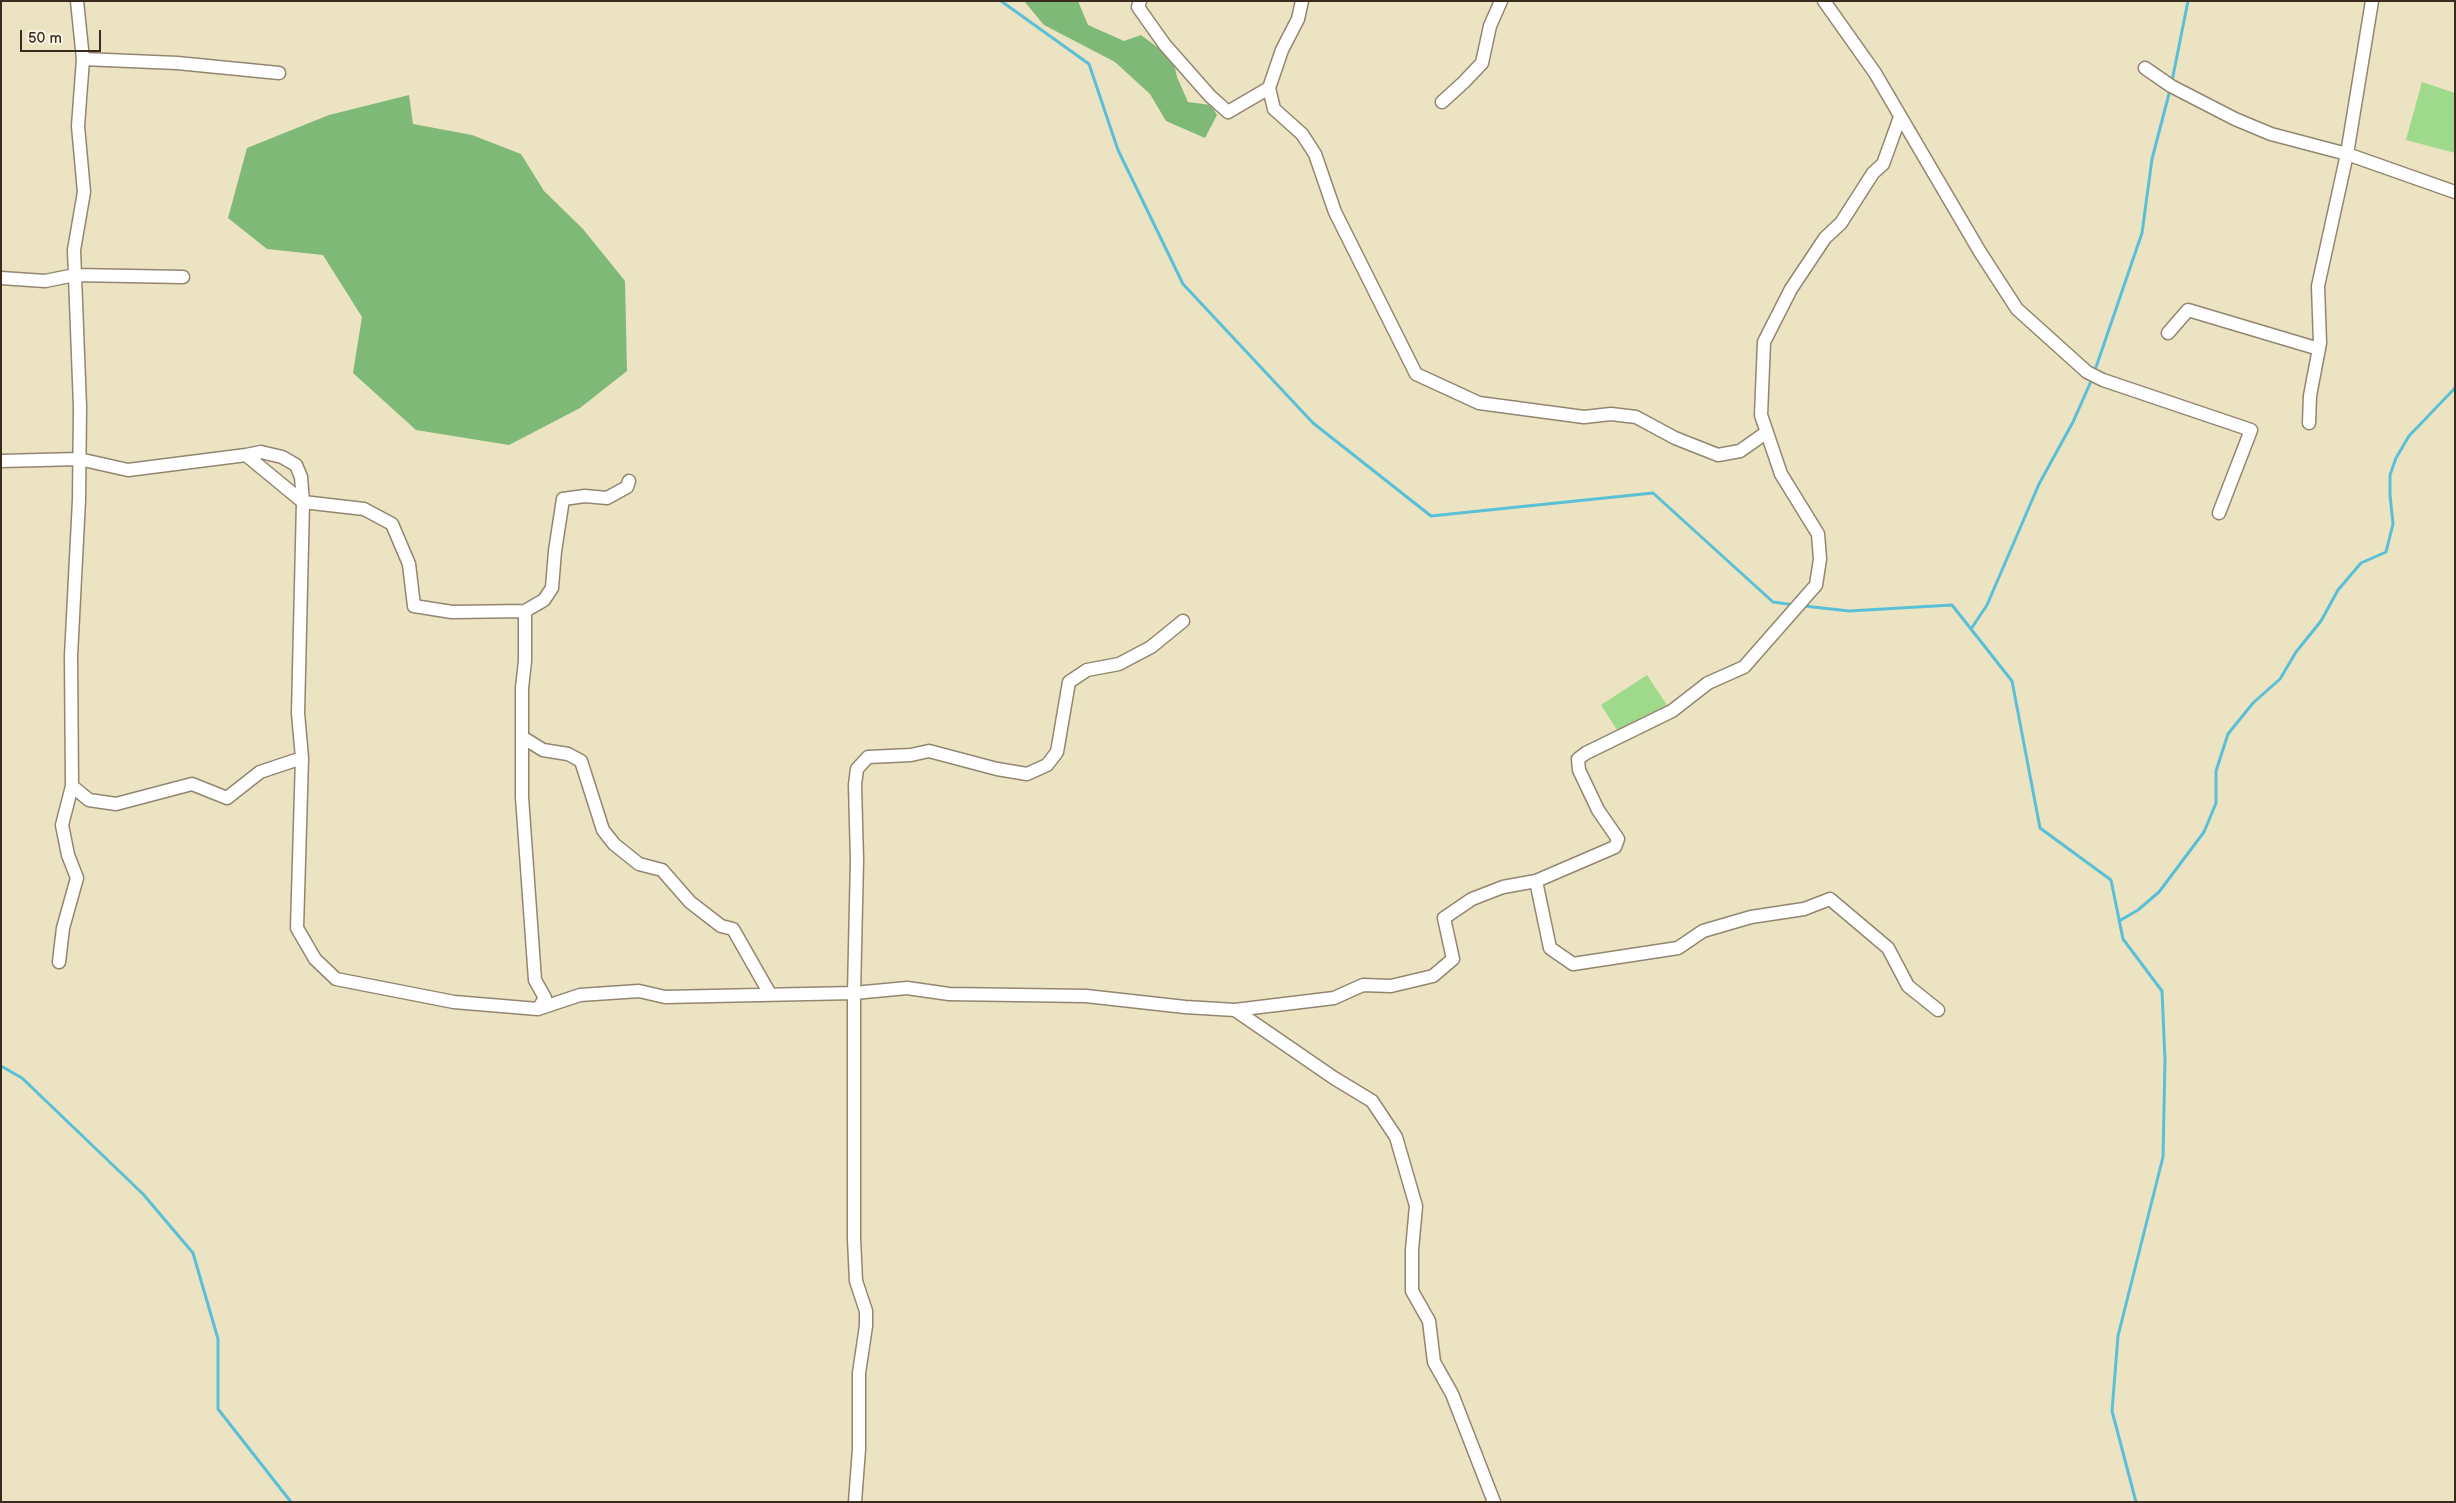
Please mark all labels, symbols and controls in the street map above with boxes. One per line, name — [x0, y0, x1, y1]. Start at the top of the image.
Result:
scale bar — [22, 20, 104, 52]
text: 50 m — [28, 29, 62, 48]

